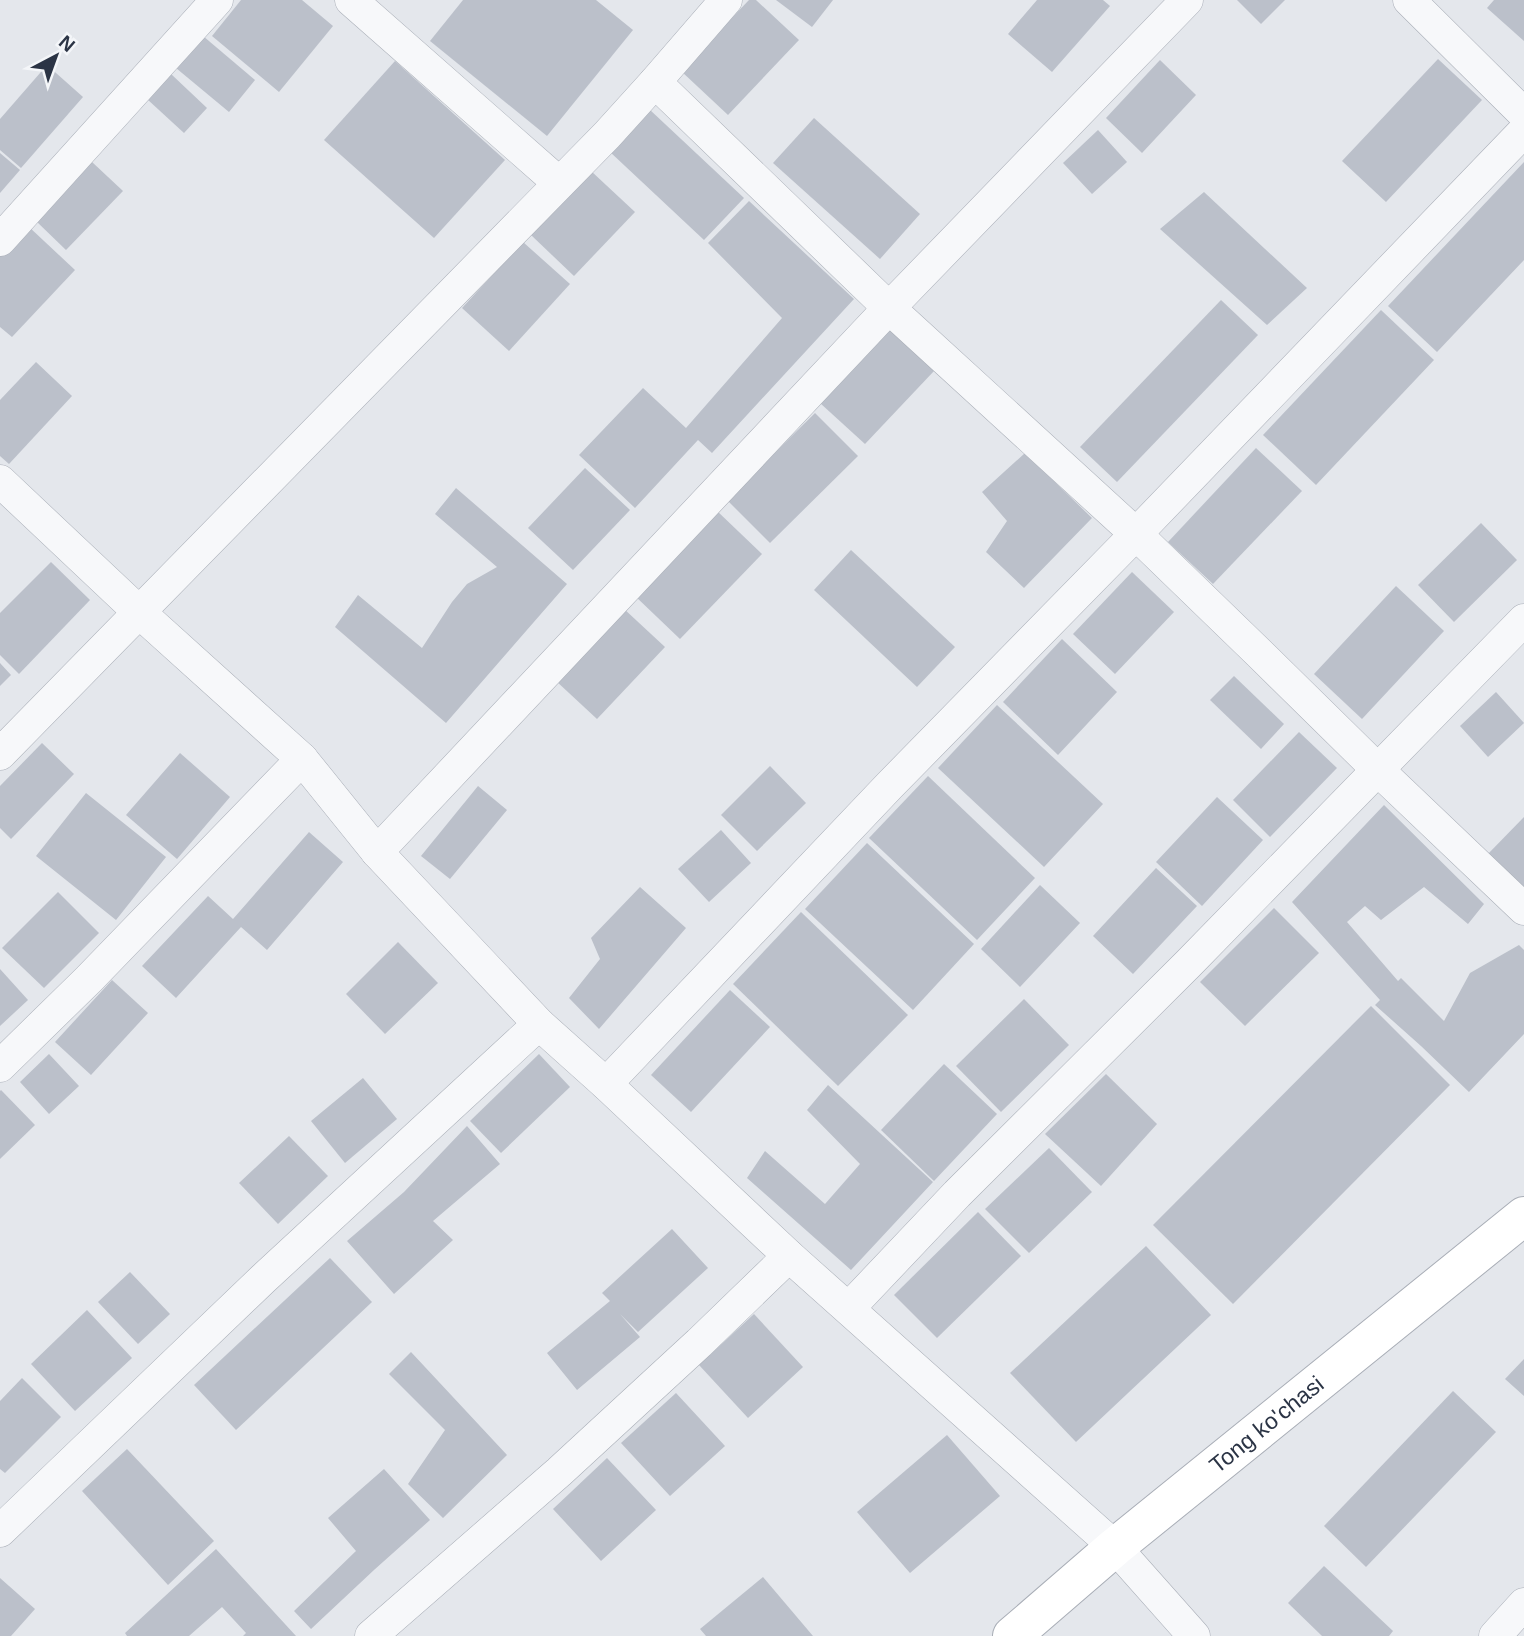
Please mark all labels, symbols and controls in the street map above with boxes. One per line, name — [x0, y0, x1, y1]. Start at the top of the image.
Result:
north arrow — [21, 21, 91, 91]
text: N — [55, 31, 79, 56]
street label: Tong ko'chasi — [1204, 1371, 1329, 1478]

